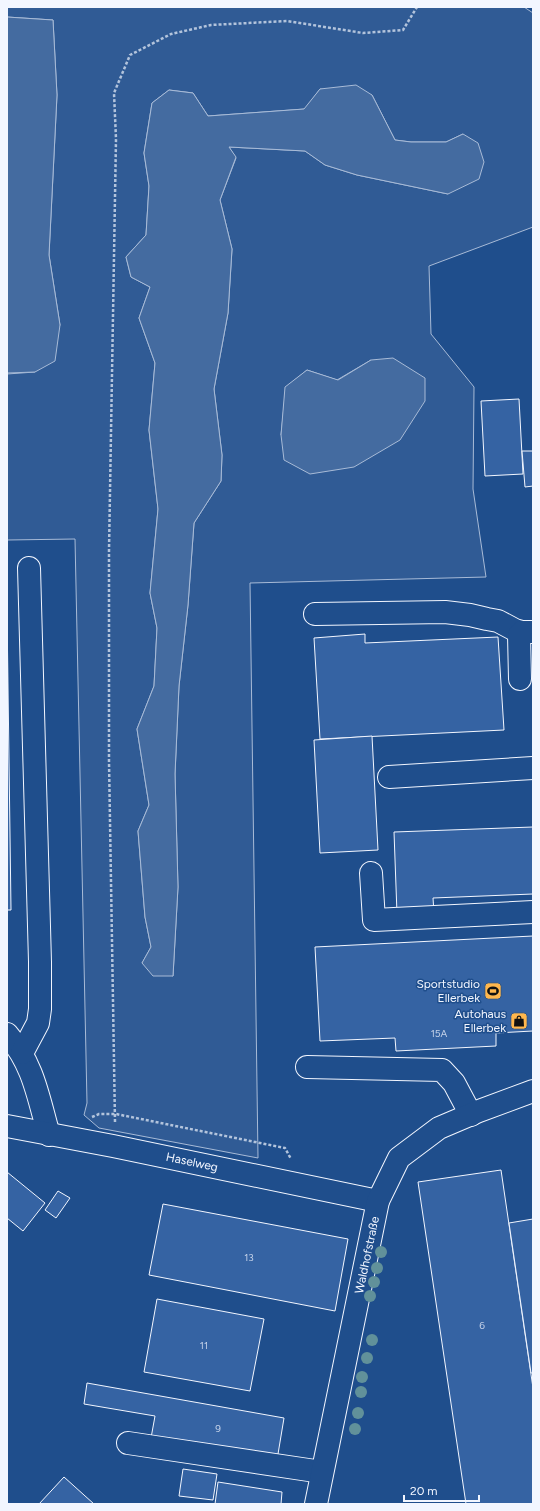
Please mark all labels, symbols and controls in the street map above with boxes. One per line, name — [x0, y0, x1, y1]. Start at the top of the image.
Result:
place label: Sportstudio Ellerbek — [416, 977, 480, 1005]
sports icon: Sportstudio Ellerbek — [483, 981, 503, 1001]
place label: Autohaus Ellerbek — [455, 1007, 506, 1035]
shop icon: Autohaus Ellerbek — [509, 1011, 529, 1031]
house number: 15A — [431, 1027, 448, 1040]
street label: Haselweg — [165, 1150, 219, 1174]
street label: Waldhofstraße — [352, 1215, 382, 1295]
house number: 13 — [244, 1251, 254, 1264]
house number: 6 — [479, 1319, 485, 1332]
house number: 11 — [200, 1339, 208, 1352]
house number: 9 — [215, 1422, 221, 1435]
scale bar — [404, 1477, 479, 1503]
text: 20 m — [410, 1484, 438, 1498]

